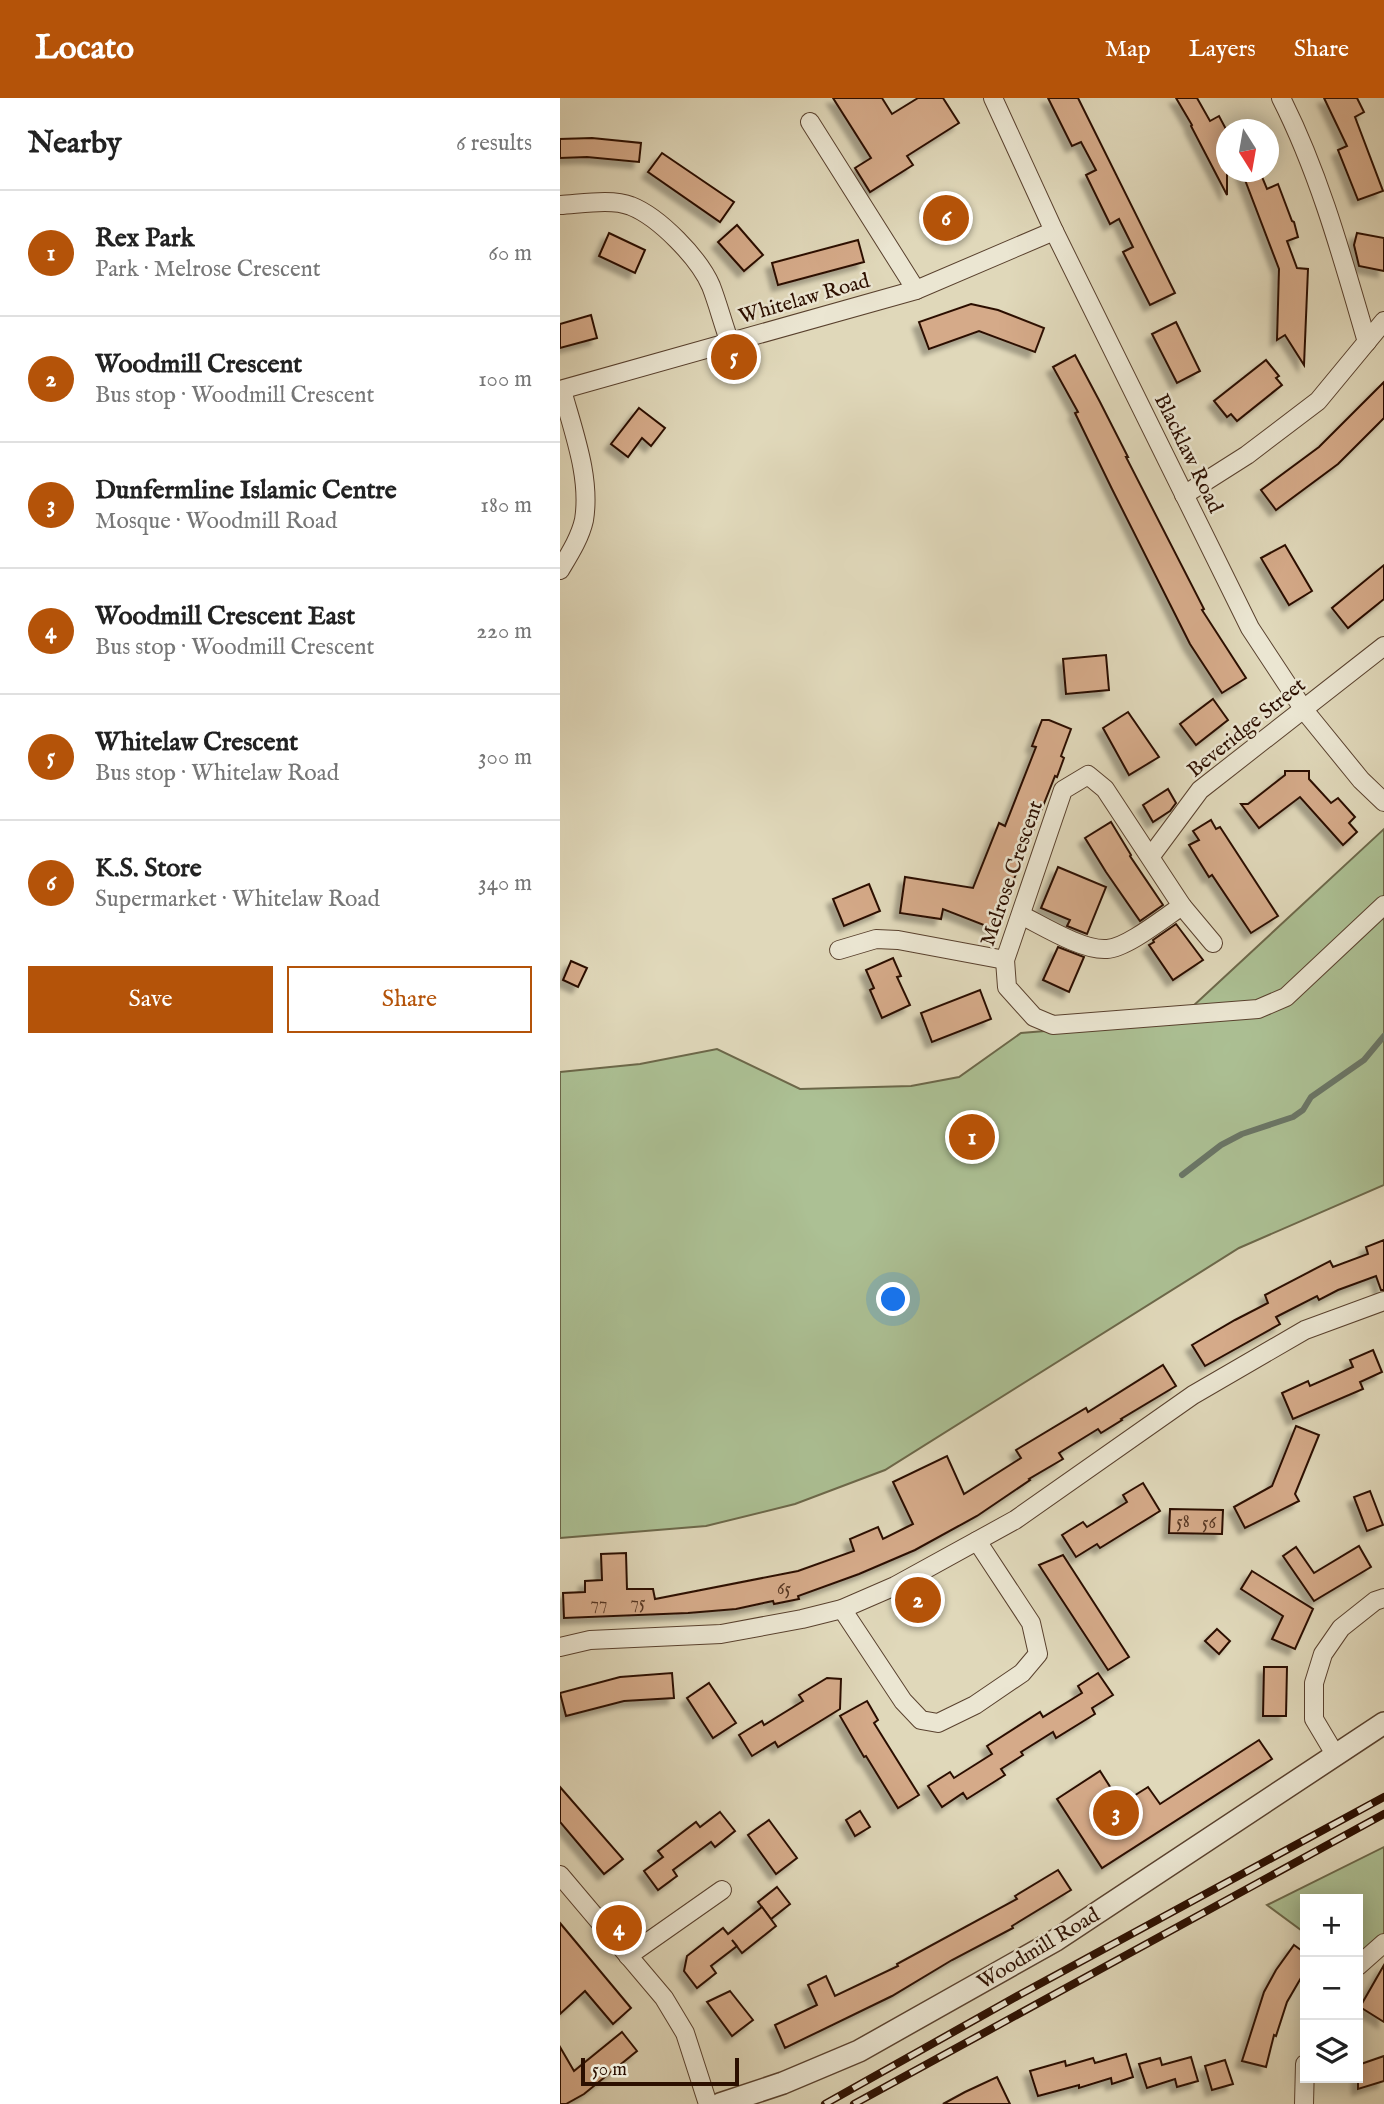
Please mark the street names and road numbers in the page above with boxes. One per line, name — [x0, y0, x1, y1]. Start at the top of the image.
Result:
street label: Whitelaw Road — [736, 268, 874, 331]
street label: Blacklaw Road — [1147, 390, 1228, 518]
street label: Beveridge Street — [1182, 672, 1312, 784]
street label: Melrose Crescent — [975, 797, 1050, 950]
street label: Woodmill Road — [973, 1902, 1106, 1996]

